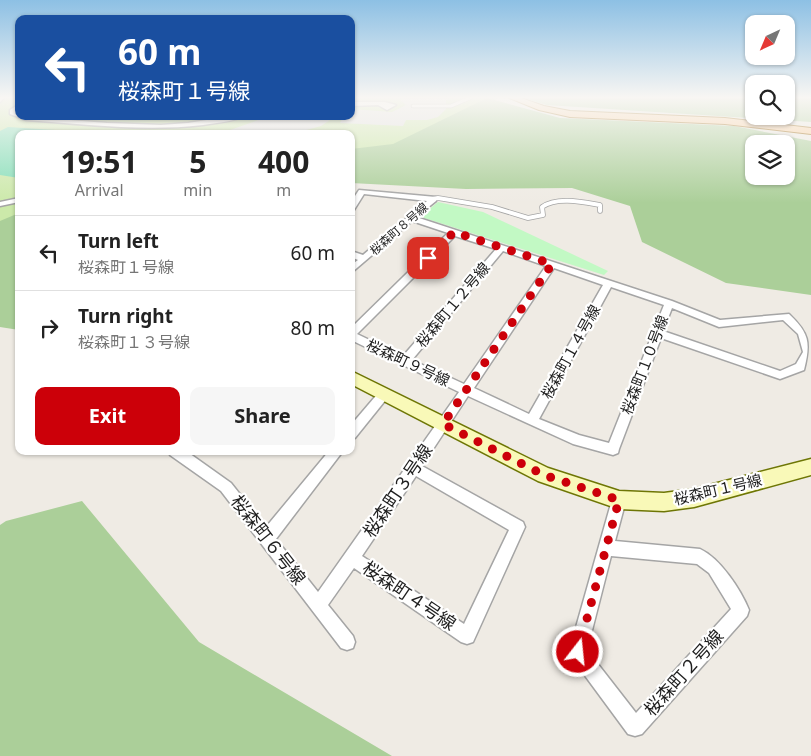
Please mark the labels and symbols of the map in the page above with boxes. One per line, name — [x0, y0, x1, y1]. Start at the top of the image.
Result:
north arrow — [745, 15, 795, 65]
street label: 桜森町８号線 — [366, 199, 431, 259]
pin — [407, 237, 449, 279]
street label: 桜森町１２号線 — [411, 258, 494, 351]
street label: 桜森町１４号線 — [536, 301, 604, 402]
street label: 桜森町１０号線 — [616, 312, 672, 417]
street label: 桜森町９号線 — [363, 334, 453, 390]
street label: 桜森町３号線 — [357, 439, 437, 542]
street label: 桜森町１号線 — [672, 469, 764, 509]
street label: 桜森町６号線 — [226, 489, 311, 589]
street label: 桜森町４号線 — [358, 555, 461, 635]
street label: 桜森町２号線 — [638, 624, 728, 720]
position arrow — [551, 625, 603, 677]

